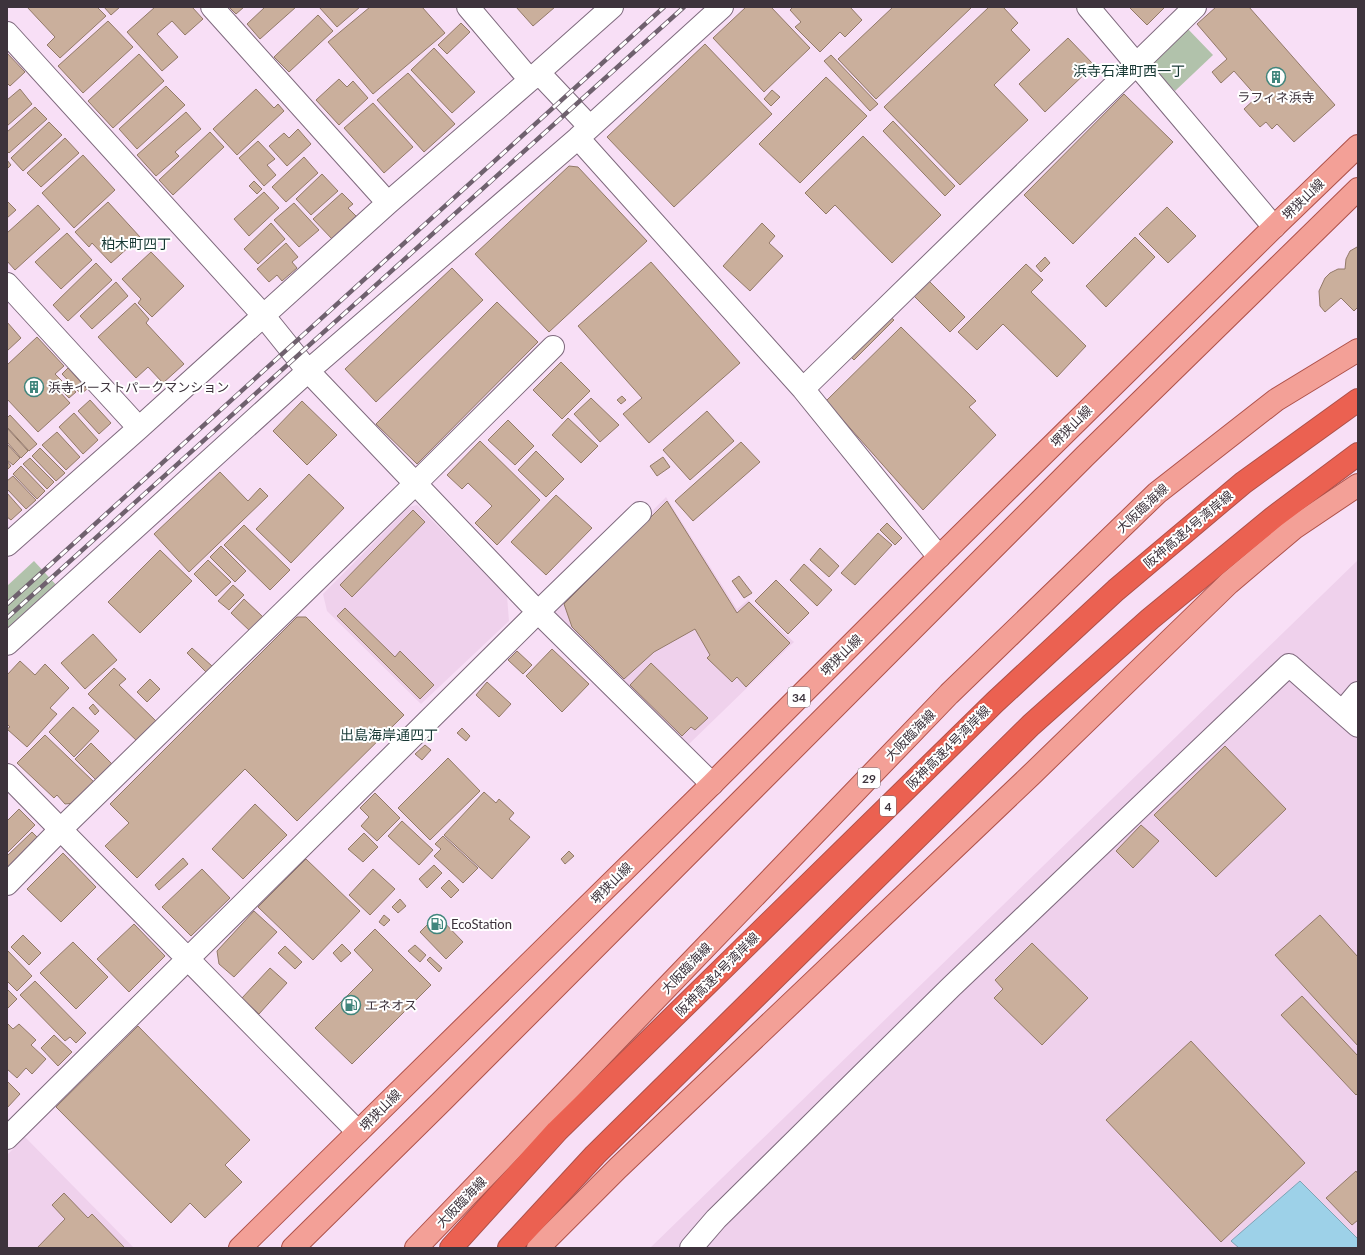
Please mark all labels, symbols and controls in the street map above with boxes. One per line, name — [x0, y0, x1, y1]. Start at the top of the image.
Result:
district label: 浜寺石津町西一丁 — [1073, 62, 1185, 79]
building icon: ラフィネ浜寺 — [1265, 66, 1287, 88]
place label: ラフィネ浜寺 — [1237, 89, 1315, 105]
street label: 堺狭山線 — [1279, 175, 1327, 223]
district label: 柏木町四丁 — [101, 235, 171, 252]
building icon: 浜寺イーストパークマンション — [23, 376, 45, 398]
place label: 浜寺イーストパークマンション — [48, 379, 229, 395]
street label: 堺狭山線 — [1047, 402, 1095, 450]
street label: 大阪臨海線 — [1113, 480, 1171, 536]
street label: 阪神高速4号湾岸線 — [1140, 487, 1236, 571]
street label: 堺狭山線 — [817, 631, 865, 679]
road number: 34 — [788, 687, 810, 707]
street label: 阪神高速4号湾岸線 — [903, 702, 993, 792]
street label: 大阪臨海線 — [882, 706, 938, 764]
district label: 出島海岸通四丁 — [340, 726, 438, 743]
road number: 29 — [858, 768, 880, 788]
road number: 4 — [880, 796, 896, 816]
street label: 堺狭山線 — [587, 859, 635, 907]
fuel station icon: EcoStation — [426, 913, 448, 935]
place label: EcoStation — [451, 916, 512, 932]
street label: 阪神高速4号湾岸線 — [672, 929, 762, 1019]
street label: 大阪臨海線 — [658, 939, 714, 997]
fuel station icon: エネオス — [340, 994, 362, 1016]
place label: エネオス — [365, 997, 417, 1013]
street label: 堺狭山線 — [356, 1086, 404, 1134]
street label: 大阪臨海線 — [433, 1173, 489, 1231]

